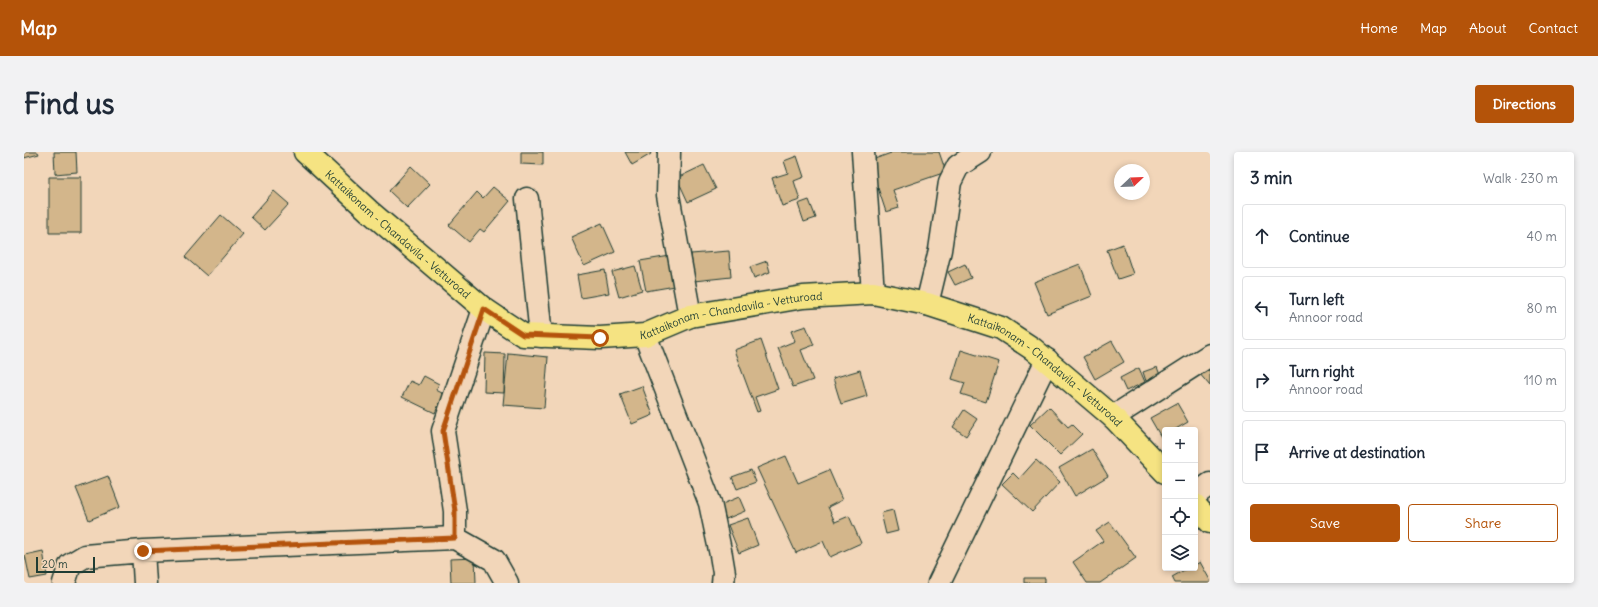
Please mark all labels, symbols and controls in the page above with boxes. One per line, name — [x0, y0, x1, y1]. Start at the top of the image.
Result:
text: Map — [20, 16, 57, 40]
text: Home — [1360, 19, 1398, 37]
text: Map — [1420, 19, 1447, 37]
text: About — [1469, 19, 1507, 37]
text: Contact — [1529, 19, 1578, 37]
button: Directions — [1475, 85, 1574, 123]
text: Find us — [24, 86, 115, 122]
north arrow — [1114, 164, 1150, 200]
street label: Kattaikonam - Chandavila - Vetturoad — [322, 167, 474, 302]
text: 3 min — [1250, 167, 1292, 189]
text: Walk · 230 m — [1483, 170, 1558, 187]
icon: ahead — [1251, 225, 1273, 247]
text: Continue — [1289, 227, 1350, 246]
text: 40 m — [1526, 228, 1557, 245]
street label: Kattaikonam - Chandavila - Vetturoad — [639, 289, 823, 342]
text: Turn left — [1289, 290, 1344, 309]
icon: left — [1251, 297, 1273, 319]
text: 80 m — [1526, 300, 1557, 317]
text: Annoor road — [1289, 309, 1363, 326]
street label: Kattaikonam - Chandavila - Vetturoad — [966, 311, 1126, 430]
route start — [591, 329, 609, 347]
text: Turn right — [1289, 362, 1354, 381]
icon: right — [1251, 369, 1273, 391]
text: 110 m — [1524, 372, 1557, 389]
text: Annoor road — [1289, 381, 1363, 398]
map controls — [1162, 427, 1198, 571]
button: + — [1162, 427, 1198, 463]
icon: arrive — [1251, 441, 1273, 463]
text: Arrive at destination — [1289, 443, 1425, 462]
button: − — [1162, 463, 1198, 499]
button: locate — [1162, 499, 1198, 535]
button: Save — [1250, 504, 1400, 542]
button: Share — [1408, 504, 1558, 542]
button: layers — [1162, 535, 1198, 571]
route end — [134, 542, 152, 560]
scale bar — [36, 555, 95, 574]
text: 20 m — [42, 557, 68, 571]

